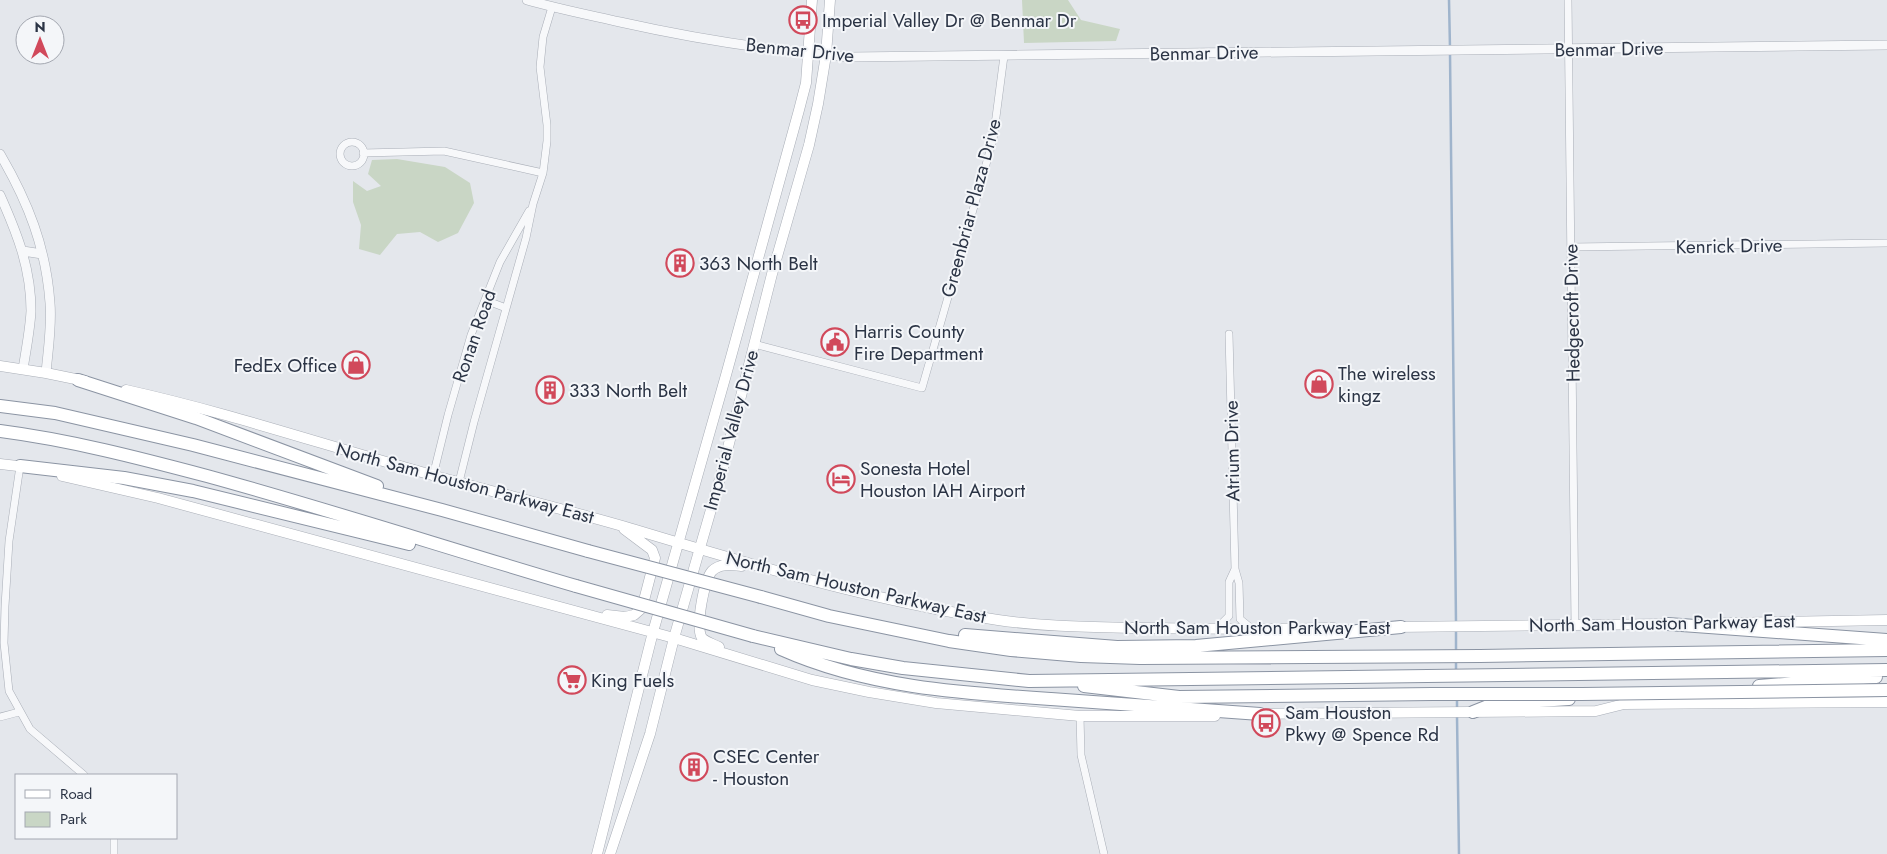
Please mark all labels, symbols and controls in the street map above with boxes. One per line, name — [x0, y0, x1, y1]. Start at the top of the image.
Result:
bus stop icon: Imperial Valley Dr @ Benmar Dr — [788, 5, 818, 35]
place label: Imperial Valley Dr @ Benmar Dr — [822, 7, 1077, 34]
north arrow — [15, 15, 65, 65]
text: N — [34, 17, 46, 37]
street label: Benmar Drive — [744, 31, 856, 69]
street label: Benmar Drive — [1554, 35, 1664, 63]
street label: Benmar Drive — [1149, 39, 1259, 67]
street label: Greenbriar Plaza Drive — [934, 115, 1008, 300]
street label: Kenrick Drive — [1675, 232, 1783, 260]
street label: Hedgecroft Drive — [1557, 243, 1587, 382]
building icon: 363 North Belt — [665, 248, 695, 278]
place label: 363 North Belt — [699, 250, 818, 277]
street label: Ronan Road — [445, 286, 503, 386]
place label: Harris County Fire Department — [854, 318, 983, 367]
public building icon: Harris County Fire Department — [820, 327, 850, 357]
street label: Imperial Valley Drive — [697, 347, 765, 513]
shop icon: FedEx Office — [341, 350, 371, 380]
place label: FedEx Office — [234, 352, 337, 379]
place label: The wireless kingz — [1338, 360, 1436, 409]
shop icon: The wireless kingz — [1304, 369, 1334, 399]
building icon: 333 North Belt — [535, 375, 565, 405]
place label: 333 North Belt — [569, 377, 687, 404]
street label: Atrium Drive — [1218, 400, 1246, 502]
street label: North Sam Houston Parkway East — [333, 436, 597, 531]
place label: Sonesta Hotel Houston IAH Airport — [860, 455, 1025, 504]
hotel icon: Sonesta Hotel Houston IAH Airport — [826, 464, 856, 494]
street label: North Sam Houston Parkway East — [723, 544, 989, 630]
street label: North Sam Houston Parkway East — [1529, 607, 1796, 639]
street label: North Sam Houston Parkway East — [1124, 614, 1390, 641]
supermarket icon: King Fuels — [557, 665, 587, 695]
place label: King Fuels — [591, 667, 674, 694]
place label: Sam Houston Pkwy @ Spence Rd — [1285, 699, 1439, 748]
bus stop icon: Sam Houston Pkwy @ Spence Rd — [1251, 708, 1281, 738]
place label: CSEC Center - Houston — [713, 743, 820, 792]
building icon: CSEC Center - Houston — [679, 752, 709, 782]
legend — [15, 774, 178, 839]
text: Road — [60, 783, 92, 805]
text: Park — [60, 808, 87, 830]

